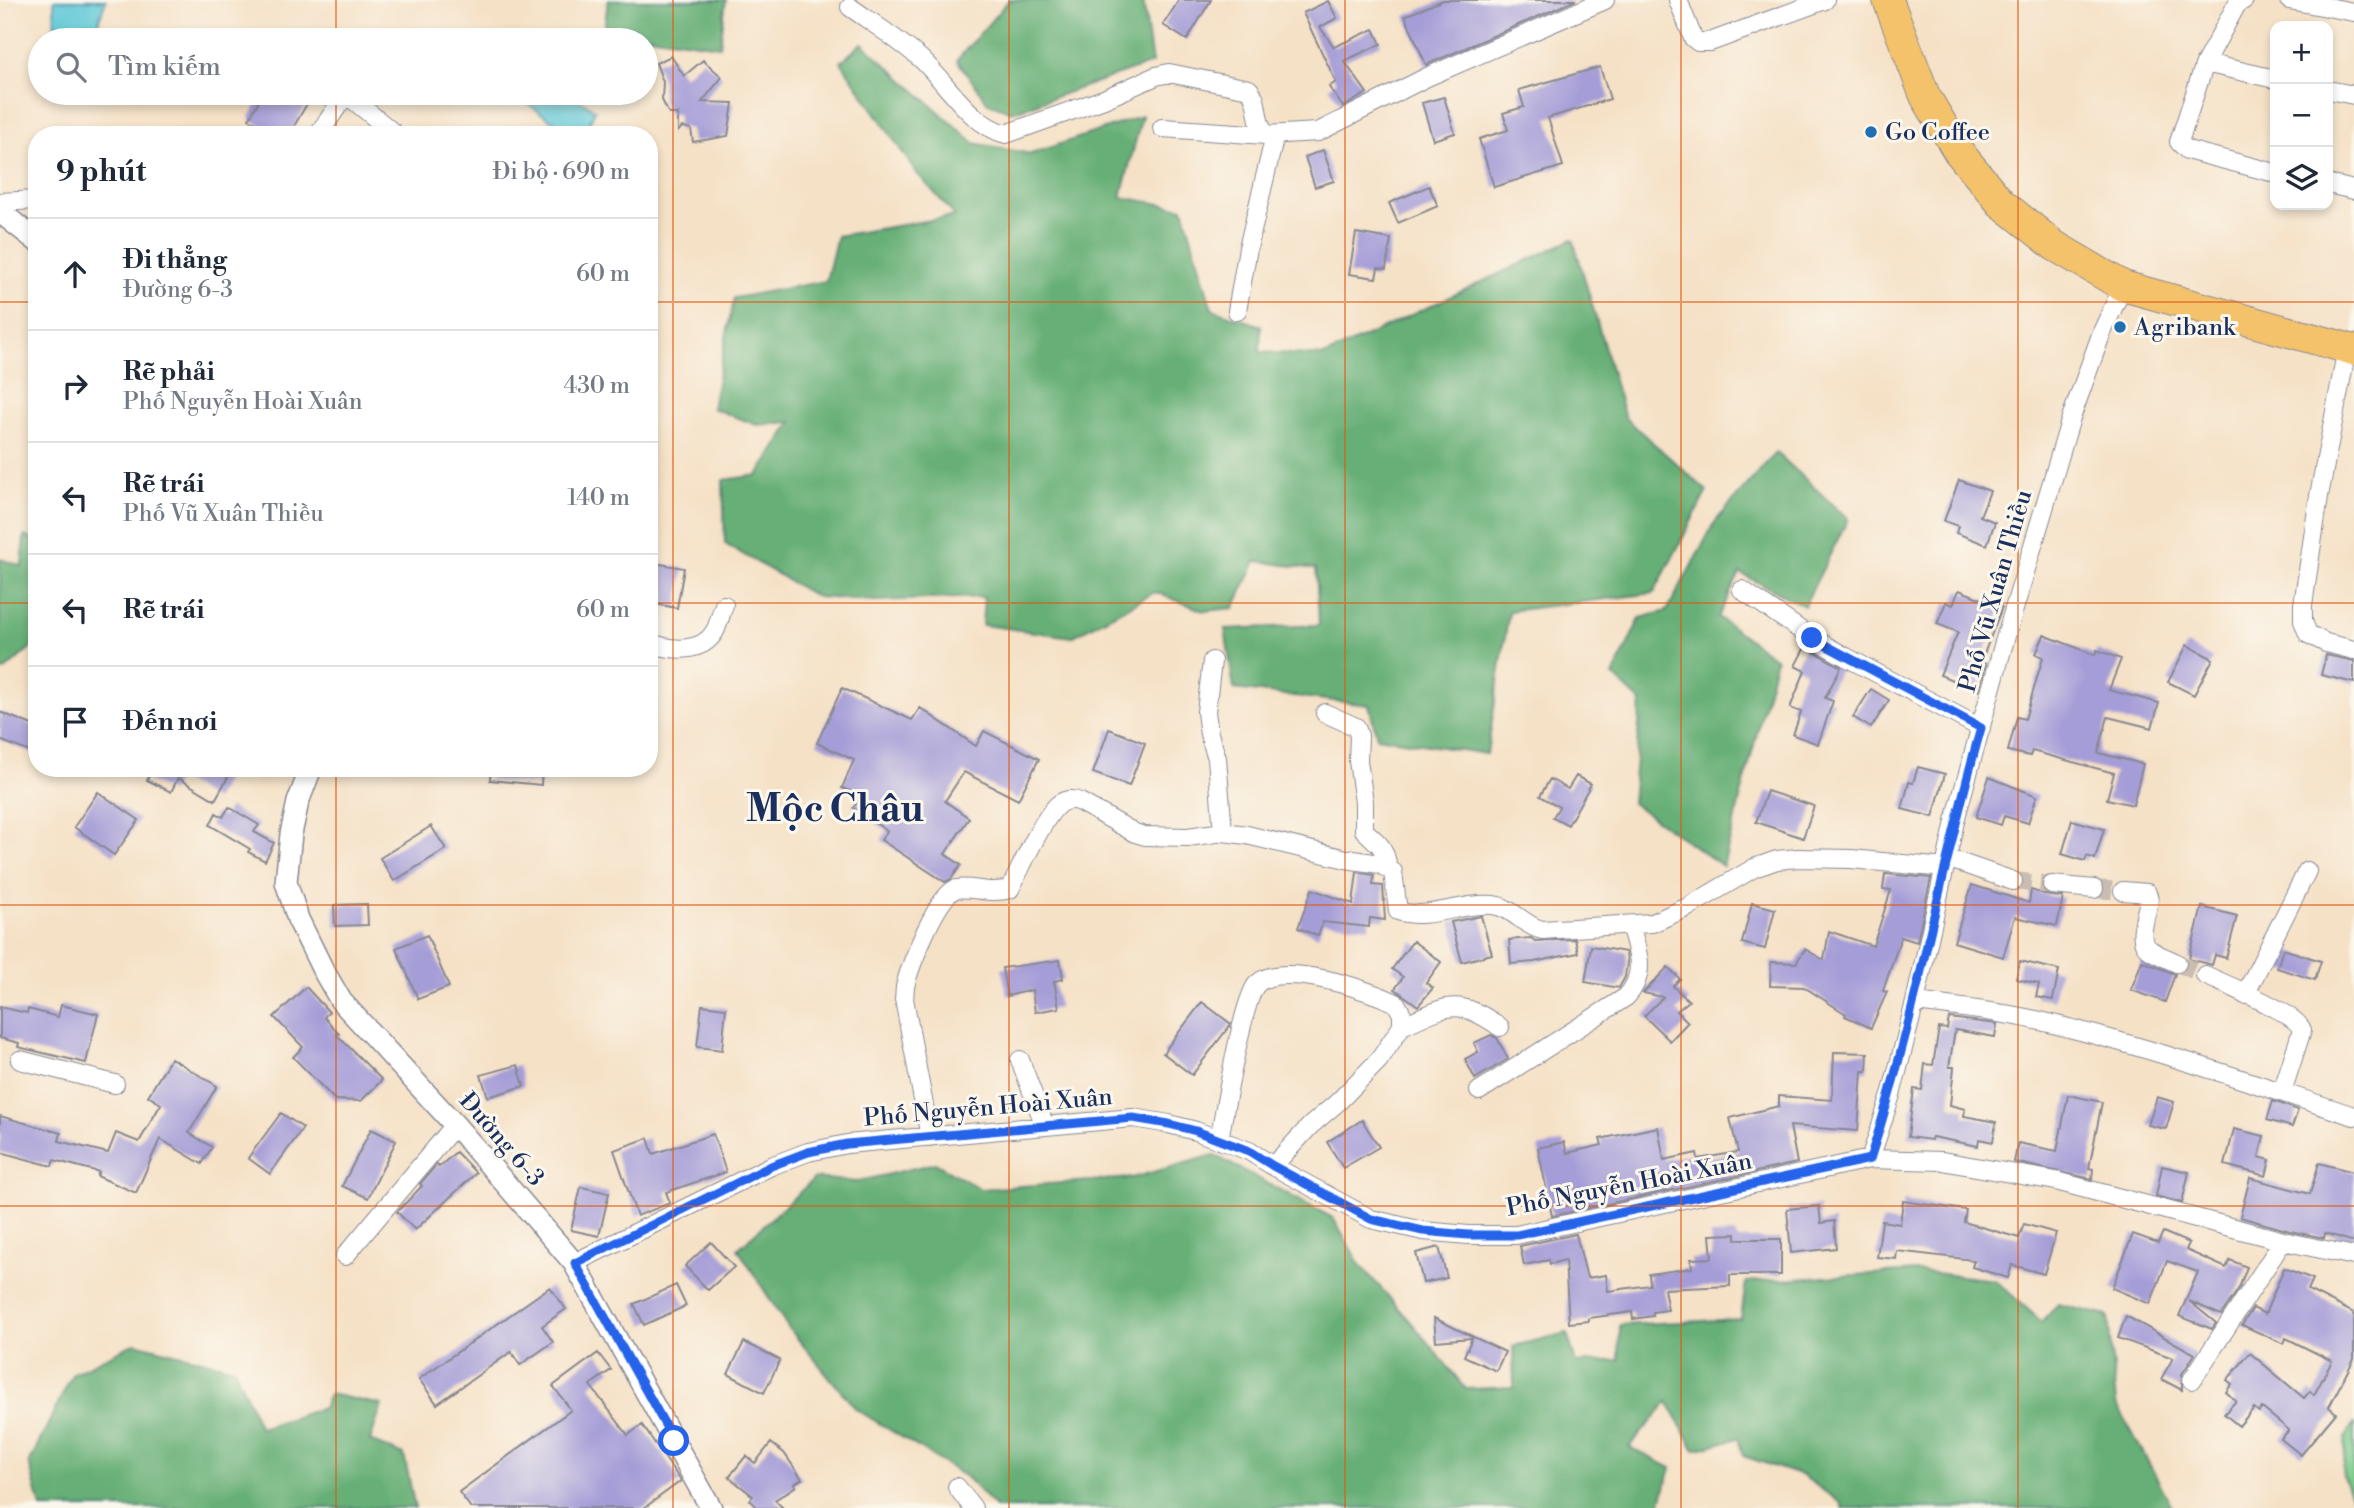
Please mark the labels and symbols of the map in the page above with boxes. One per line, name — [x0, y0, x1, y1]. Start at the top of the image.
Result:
place label: Go Coffee — [1885, 118, 1990, 148]
marker: Go Coffee — [1863, 124, 1879, 140]
place label: Agribank — [2133, 313, 2237, 343]
marker: Agribank — [2112, 319, 2128, 335]
street label: Phố Vũ Xuân Thiều — [1953, 486, 2039, 696]
route end — [1796, 622, 1827, 653]
district label: Mộc Châu — [746, 786, 924, 833]
street label: Phố Nguyễn Hoài Xuân — [862, 1082, 1114, 1134]
street label: Đường 6-3 — [452, 1087, 550, 1193]
street label: Phố Nguyễn Hoài Xuân — [1504, 1146, 1755, 1224]
route start — [658, 1425, 689, 1456]

